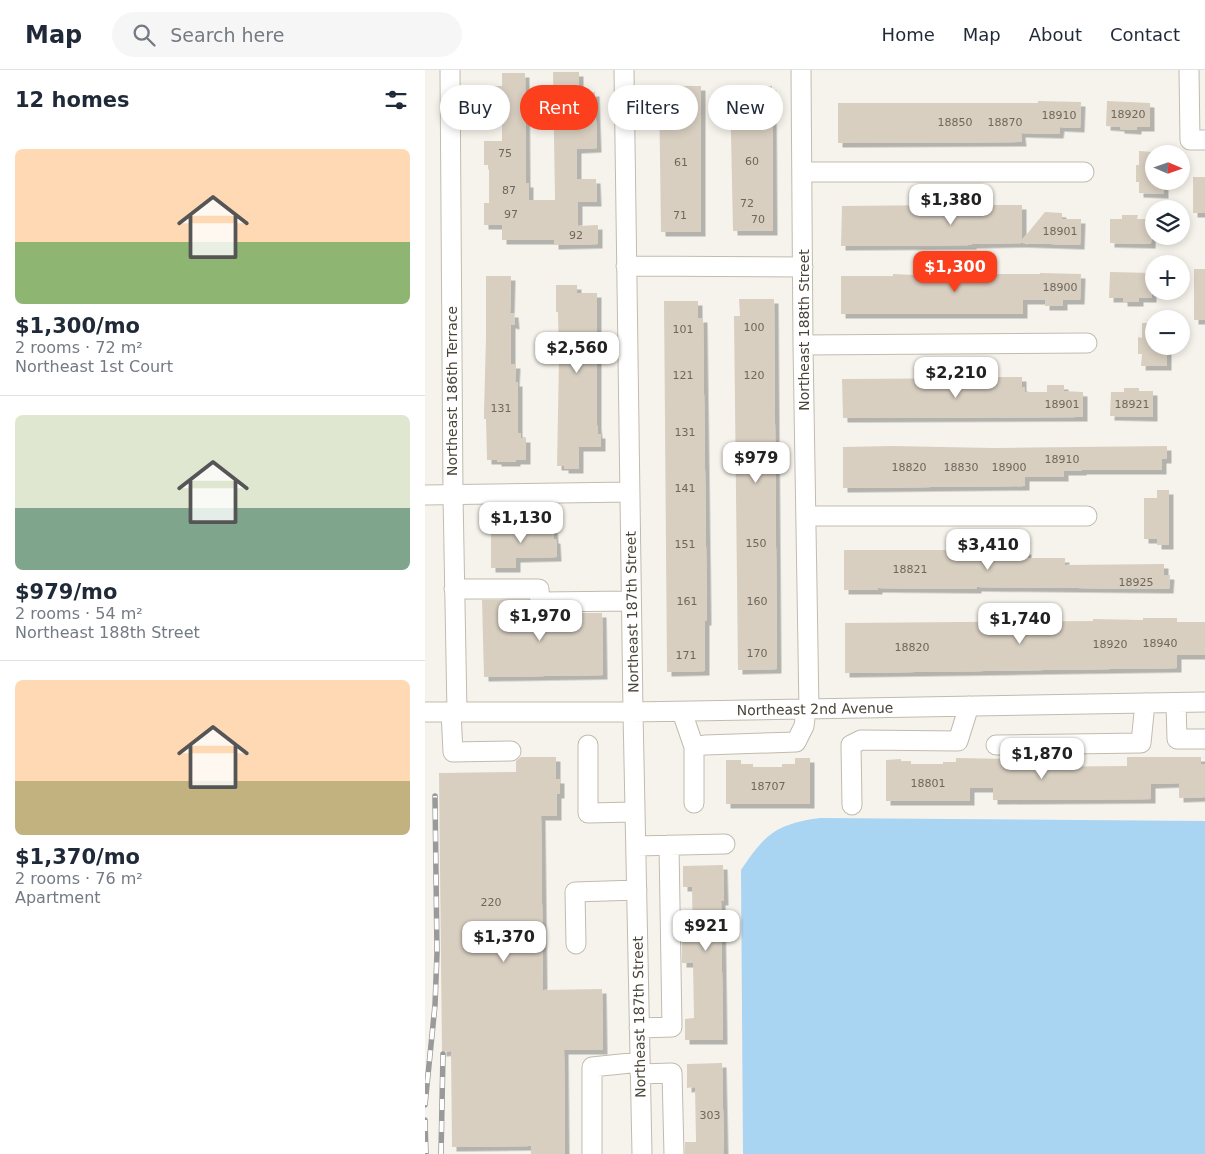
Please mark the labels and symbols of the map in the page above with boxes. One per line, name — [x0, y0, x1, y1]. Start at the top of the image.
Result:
house number: 18920 — [1111, 108, 1146, 121]
house number: 18910 — [1042, 109, 1077, 122]
house number: 18850 — [938, 116, 973, 129]
house number: 18870 — [988, 116, 1023, 129]
north arrow — [1145, 145, 1190, 190]
house number: 75 — [498, 147, 512, 160]
house number: 60 — [745, 155, 759, 168]
house number: 61 — [674, 156, 688, 169]
house number: 87 — [502, 184, 516, 197]
pin: $1,380 — [910, 184, 992, 226]
house number: 72 — [740, 197, 754, 210]
house number: 97 — [504, 208, 518, 221]
house number: 71 — [673, 209, 687, 222]
house number: 70 — [751, 213, 765, 226]
house number: 18901 — [1043, 225, 1078, 238]
house number: 92 — [569, 229, 583, 242]
street label: Northeast 188th Street — [796, 249, 812, 411]
pin: $1,300 — [914, 250, 996, 293]
house number: 18900 — [1043, 281, 1078, 294]
street label: Northeast 186th Terrace — [444, 306, 460, 476]
house number: 100 — [744, 321, 765, 334]
house number: 101 — [673, 323, 694, 336]
pin: $2,560 — [536, 332, 618, 374]
pin: $2,210 — [915, 356, 997, 399]
house number: 121 — [673, 369, 694, 382]
house number: 120 — [744, 369, 765, 382]
house number: 18901 — [1045, 398, 1080, 411]
house number: 18921 — [1115, 398, 1150, 411]
house number: 131 — [491, 402, 512, 415]
house number: 131 — [675, 426, 696, 439]
pin: $979 — [726, 442, 786, 484]
house number: 18910 — [1045, 453, 1080, 466]
house number: 18820 — [892, 461, 927, 474]
house number: 18830 — [944, 461, 979, 474]
house number: 18900 — [992, 461, 1027, 474]
house number: 141 — [675, 482, 696, 495]
pin: $1,130 — [480, 502, 562, 544]
pin: $3,410 — [947, 528, 1029, 571]
street label: Northeast 187th Street — [623, 531, 641, 693]
house number: 150 — [746, 537, 767, 550]
house number: 151 — [675, 538, 696, 551]
house number: 18821 — [893, 563, 928, 576]
house number: 18925 — [1119, 576, 1154, 589]
house number: 161 — [677, 595, 698, 608]
house number: 160 — [747, 595, 768, 608]
pin: $1,970 — [499, 600, 581, 642]
pin: $1,740 — [979, 602, 1061, 645]
house number: 18940 — [1143, 637, 1178, 650]
house number: 18920 — [1093, 638, 1128, 651]
house number: 18820 — [895, 641, 930, 654]
house number: 170 — [747, 647, 768, 660]
house number: 171 — [676, 649, 697, 662]
street label: Northeast 2nd Avenue — [737, 700, 893, 718]
pin: $1,870 — [1001, 738, 1083, 780]
house number: 18801 — [911, 777, 946, 790]
house number: 18707 — [751, 780, 786, 793]
house number: 220 — [481, 896, 502, 909]
pin: $921 — [676, 910, 736, 952]
pin: $1,370 — [463, 920, 545, 963]
street label: Northeast 187th Street — [630, 936, 648, 1098]
house number: 303 — [700, 1109, 721, 1122]

